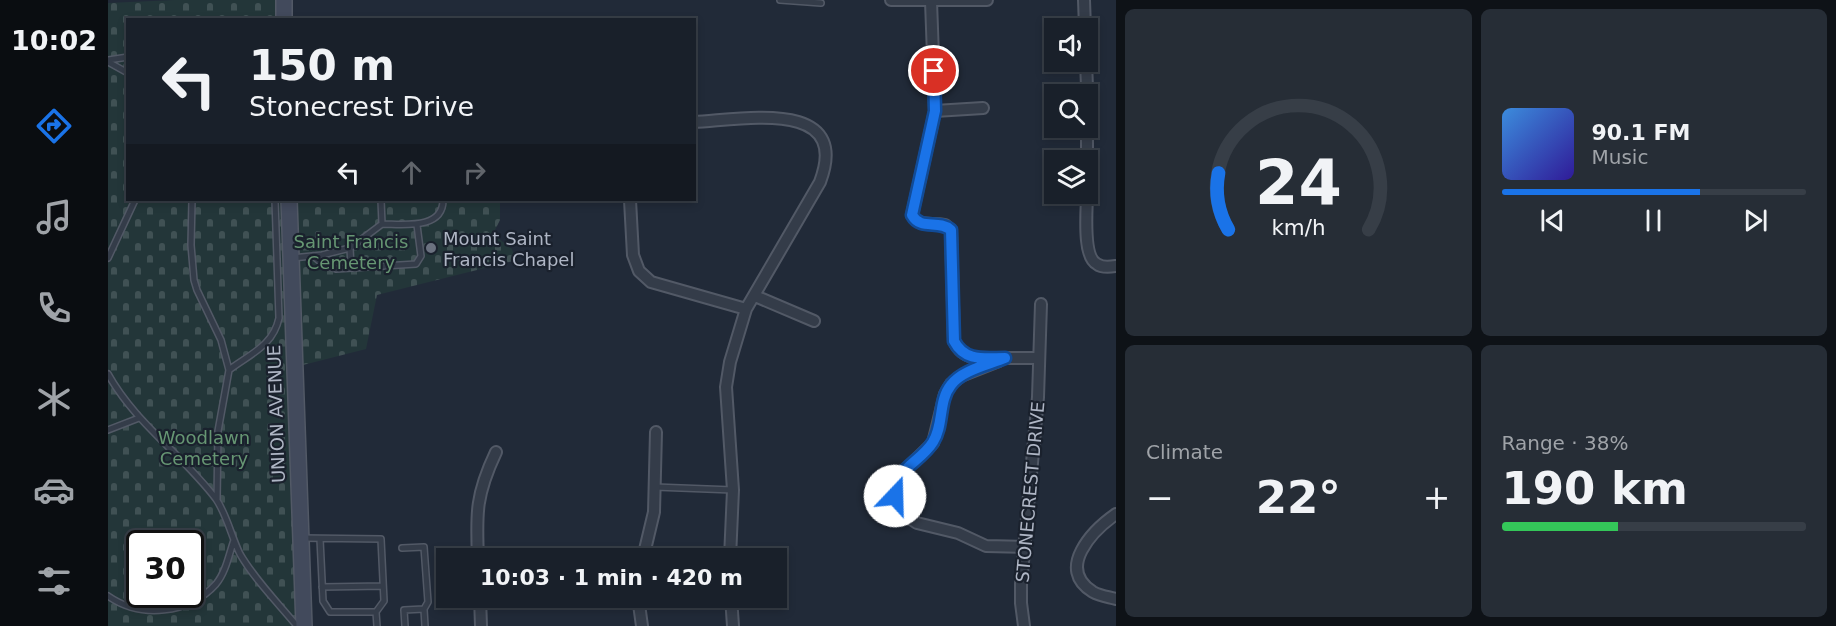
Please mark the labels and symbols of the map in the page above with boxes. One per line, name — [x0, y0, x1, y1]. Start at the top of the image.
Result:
pin — [908, 45, 959, 96]
place label: Mount Saint Francis Chapel — [443, 228, 574, 270]
park label: Saint Francis Cemetery — [294, 231, 408, 273]
marker: Mount Saint Francis Chapel — [424, 241, 438, 255]
street label: UNION AVENUE — [263, 345, 289, 483]
street label: STONECREST DRIVE — [1012, 401, 1048, 583]
park label: Woodlawn Cemetery — [158, 427, 250, 469]
position arrow — [863, 464, 927, 528]
speed limit sign: 30 — [126, 530, 204, 608]

